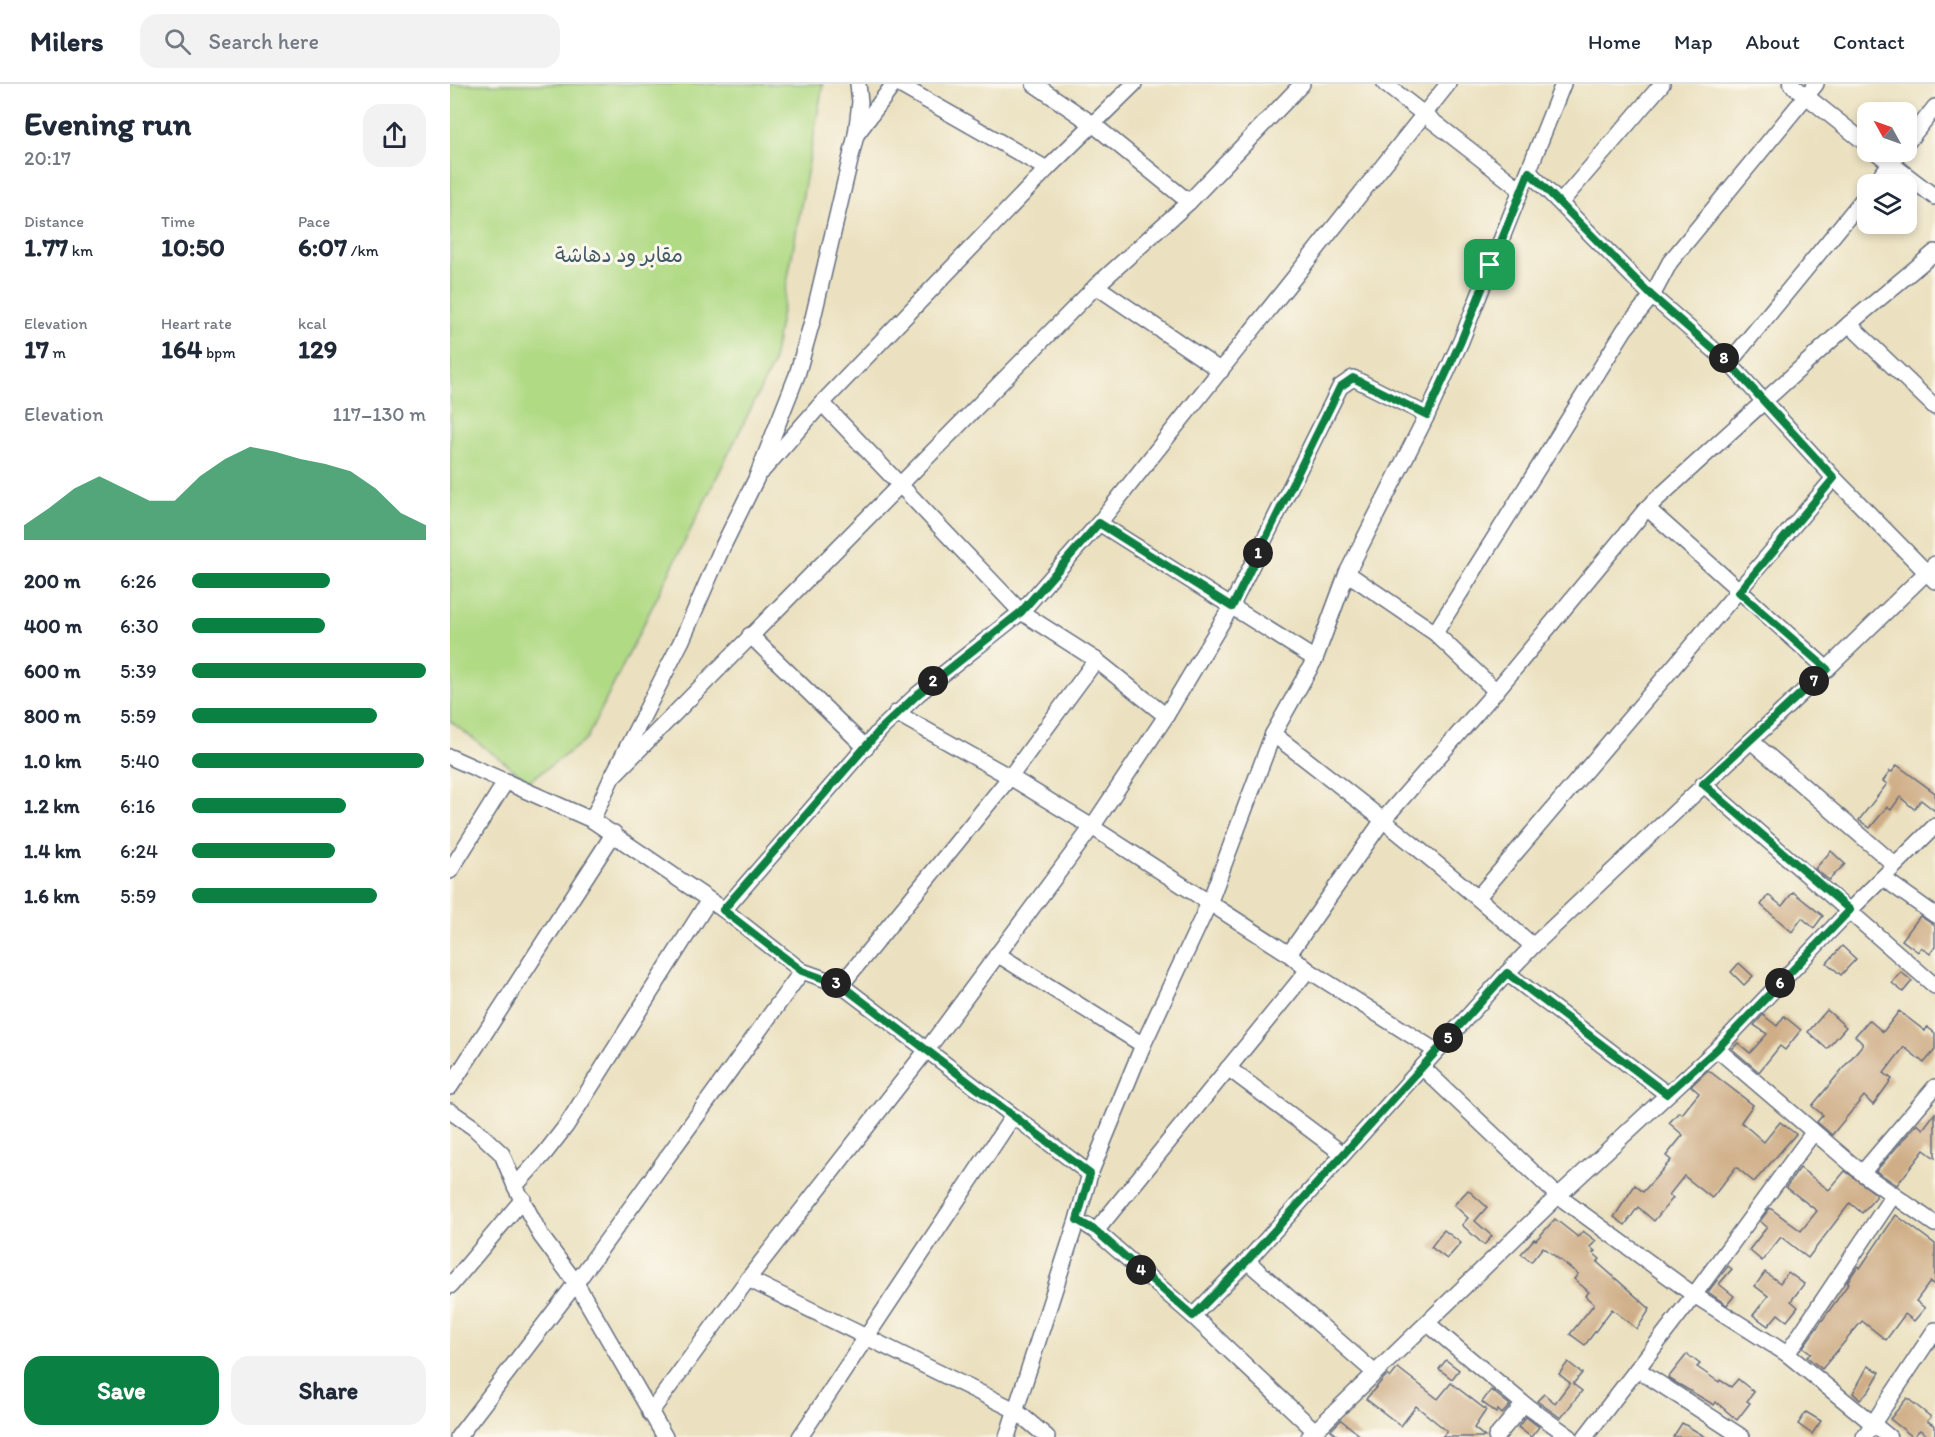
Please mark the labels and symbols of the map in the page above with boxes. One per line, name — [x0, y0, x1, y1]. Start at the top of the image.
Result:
north arrow — [1857, 102, 1917, 162]
pin — [1464, 239, 1515, 290]
park label: مقابر ود دهاشة — [555, 242, 683, 268]
pin: 8 — [1709, 343, 1739, 373]
pin: 1 — [1243, 538, 1273, 568]
pin: 2 — [918, 666, 948, 696]
pin: 7 — [1799, 666, 1829, 696]
pin: 3 — [821, 968, 851, 998]
pin: 6 — [1765, 968, 1795, 998]
pin: 5 — [1433, 1023, 1463, 1053]
pin: 4 — [1126, 1255, 1156, 1285]

